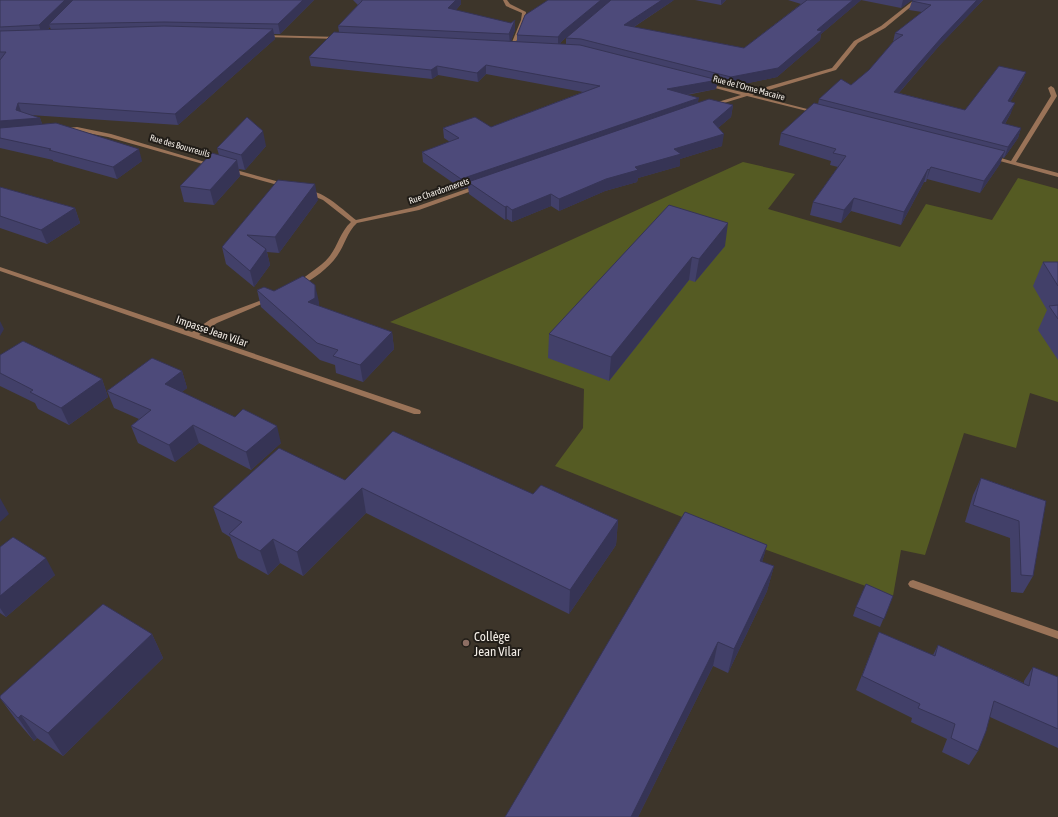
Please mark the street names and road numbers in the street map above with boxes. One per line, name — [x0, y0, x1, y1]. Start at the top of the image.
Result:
street label: Rue de l'Orme Macaire — [712, 74, 786, 102]
street label: Rue des Bouvreuils — [149, 133, 211, 159]
street label: Rue Chardonnerets — [407, 176, 471, 206]
street label: Impasse Jean Vilar — [175, 313, 250, 349]

